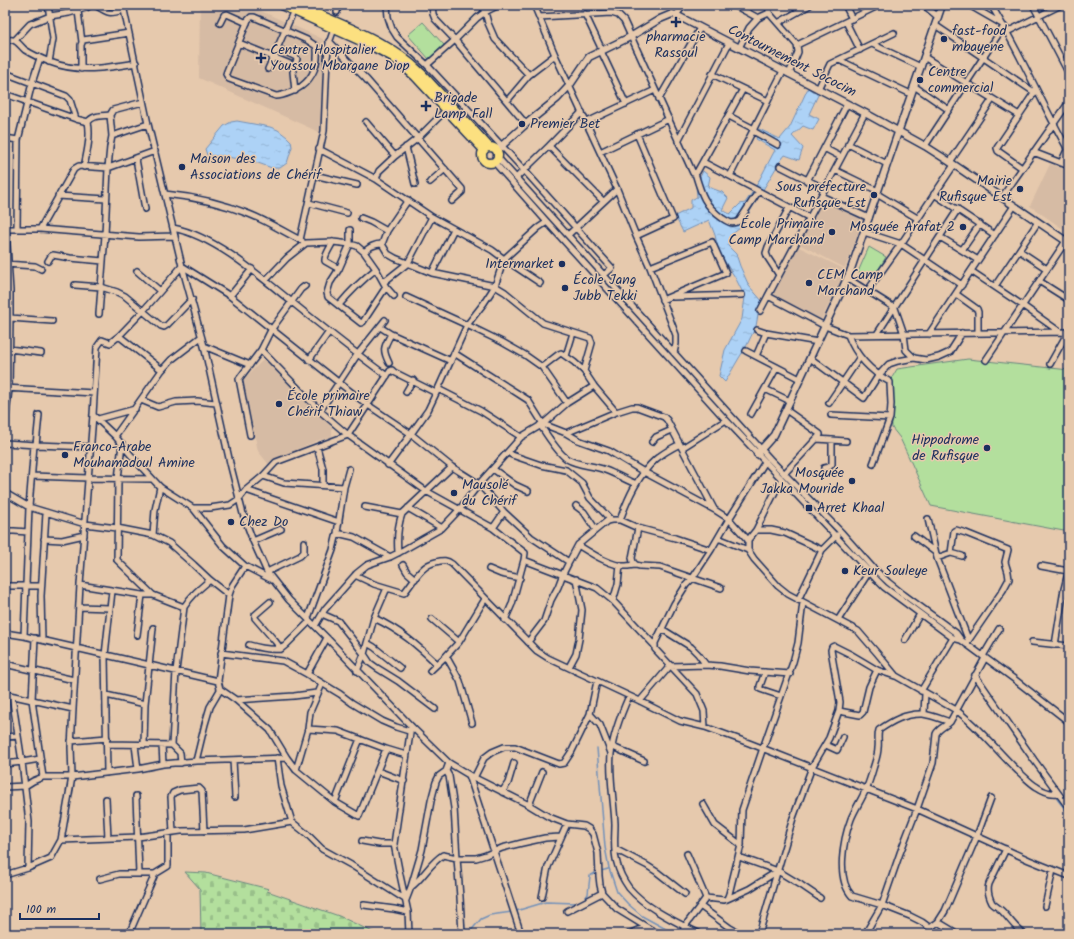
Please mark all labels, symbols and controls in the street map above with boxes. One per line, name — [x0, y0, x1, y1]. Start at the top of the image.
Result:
marker: pharmacie Rassoul — [671, 17, 681, 27]
street label: Contournement Sococim — [724, 19, 860, 103]
place label: fast-food mbayene — [952, 20, 1008, 58]
place label: pharmacie Rassoul — [646, 26, 706, 64]
marker: fast-food mbayene — [939, 34, 949, 44]
place label: Centre Hospitalier Youssou Mbargane Diop — [270, 39, 410, 77]
marker: Centre Hospitalier Youssou Mbargane Diop — [255, 52, 267, 64]
place label: Centre commercial — [928, 61, 994, 99]
marker: Centre commercial — [915, 75, 925, 85]
place label: Brigade Lamp Fall — [434, 87, 493, 125]
marker: Brigade Lamp Fall — [421, 101, 431, 111]
place label: Premier Bet — [530, 113, 601, 135]
marker: Premier Bet — [517, 119, 527, 129]
place label: Maison des Associations de Chérif — [190, 148, 323, 186]
marker: Maison des Associations de Chérif — [177, 162, 187, 172]
place label: Mairie Rufisque Est — [939, 170, 1013, 208]
place label: Sous préfecture Rufisque Est — [776, 176, 867, 214]
marker: Mairie Rufisque Est — [1015, 184, 1025, 194]
marker: Sous préfecture Rufisque Est — [869, 190, 879, 200]
place label: École Primaire Camp Marchand — [729, 213, 825, 251]
place label: Mosquée Arafat 2 — [850, 216, 955, 238]
marker: Mosquée Arafat 2 — [958, 222, 968, 232]
marker: École Primaire Camp Marchand — [827, 227, 837, 237]
place label: Intermarket — [485, 253, 555, 275]
marker: Intermarket — [557, 259, 567, 269]
place label: CEM Camp Marchand — [817, 264, 883, 302]
place label: École Jang Jubb Tekki — [573, 269, 638, 307]
marker: CEM Camp Marchand — [804, 278, 814, 288]
marker: École Jang Jubb Tekki — [560, 283, 570, 293]
place label: École primaire Chérif Thiaw — [287, 385, 370, 423]
marker: École primaire Chérif Thiaw — [274, 399, 284, 409]
place label: Hippodrome de Rufisque — [911, 429, 980, 467]
place label: Franco-Arabe Mouhamadoul Amine — [73, 436, 195, 474]
marker: Hippodrome de Rufisque — [982, 443, 992, 453]
marker: Franco-Arabe Mouhamadoul Amine — [60, 450, 70, 460]
place label: Mosquée Jakka Mouride — [760, 462, 845, 500]
place label: Mausolé du Chérif — [462, 474, 518, 512]
marker: Mosquée Jakka Mouride — [847, 476, 857, 486]
marker: Mausolé du Chérif — [449, 488, 459, 498]
place label: Arret Khaal — [817, 497, 885, 519]
marker: Arret Khaal — [804, 503, 814, 513]
place label: Chez Do — [239, 511, 288, 533]
marker: Chez Do — [226, 517, 236, 527]
place label: Keur Souleye — [853, 560, 928, 582]
marker: Keur Souleye — [840, 566, 850, 576]
scale bar — [20, 895, 99, 921]
text: 100 m — [26, 900, 57, 919]

